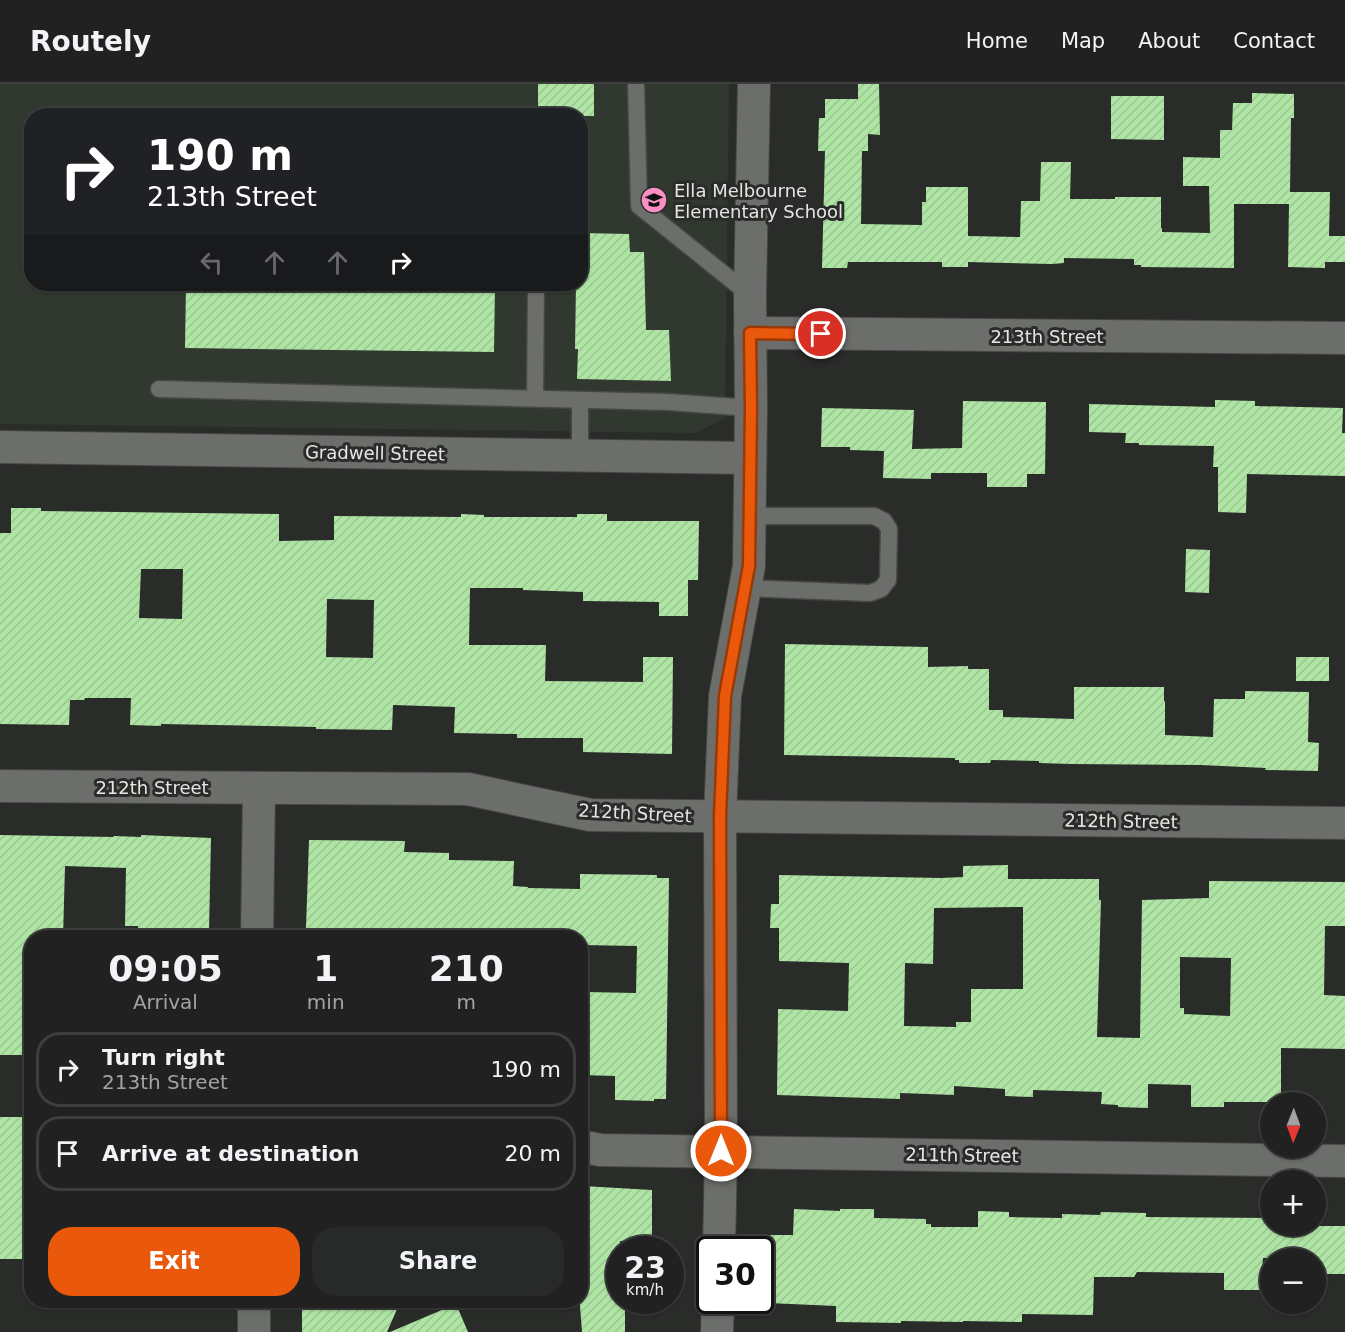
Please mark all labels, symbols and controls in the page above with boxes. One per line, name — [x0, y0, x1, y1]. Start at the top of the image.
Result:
text: Routely — [30, 25, 151, 58]
text: Home — [966, 29, 1028, 53]
text: Map — [1061, 29, 1105, 53]
text: About — [1138, 29, 1200, 53]
text: Contact — [1233, 29, 1315, 53]
text: 190 m — [147, 131, 293, 180]
icon: right — [48, 132, 126, 210]
place label: Ella Melbourne Elementary School — [674, 180, 843, 222]
text: 213th Street — [147, 181, 317, 212]
school or university icon: Ella Melbourne Elementary School — [639, 185, 669, 215]
icon: left — [195, 246, 228, 279]
icon: ahead — [258, 246, 291, 279]
icon: ahead — [321, 246, 354, 279]
icon: right — [384, 246, 417, 279]
pin — [795, 308, 846, 359]
icon: arrive — [804, 317, 837, 350]
street label: 213th Street — [990, 326, 1104, 347]
street label: Gradwell Street — [305, 441, 445, 465]
street label: 212th Street — [95, 777, 209, 798]
street label: 212th Street — [578, 800, 692, 826]
street label: 212th Street — [1064, 810, 1178, 832]
text: 09:05 — [108, 948, 223, 989]
text: 1 — [313, 948, 338, 989]
text: 210 — [429, 948, 504, 989]
text: Arrival — [133, 990, 198, 1014]
text: min — [307, 990, 345, 1014]
text: m — [457, 990, 476, 1014]
text: Turn right — [102, 1045, 225, 1070]
icon: right — [51, 1053, 84, 1086]
text: 190 m — [491, 1057, 561, 1082]
text: 213th Street — [102, 1070, 228, 1094]
north arrow — [1260, 1092, 1326, 1158]
map controls — [1260, 1092, 1326, 1314]
position arrow — [689, 1119, 753, 1183]
icon: arrive — [51, 1137, 84, 1170]
text: Arrive at destination — [102, 1141, 359, 1166]
text: 20 m — [505, 1141, 561, 1166]
street label: 211th Street — [905, 1144, 1019, 1166]
button: + — [1260, 1170, 1326, 1236]
button: Exit — [48, 1227, 300, 1296]
button: Share — [312, 1227, 564, 1296]
speed limit sign: 30 — [696, 1236, 774, 1314]
button: − — [1260, 1248, 1326, 1314]
text: 23 — [624, 1250, 666, 1285]
text: km/h — [626, 1281, 664, 1299]

